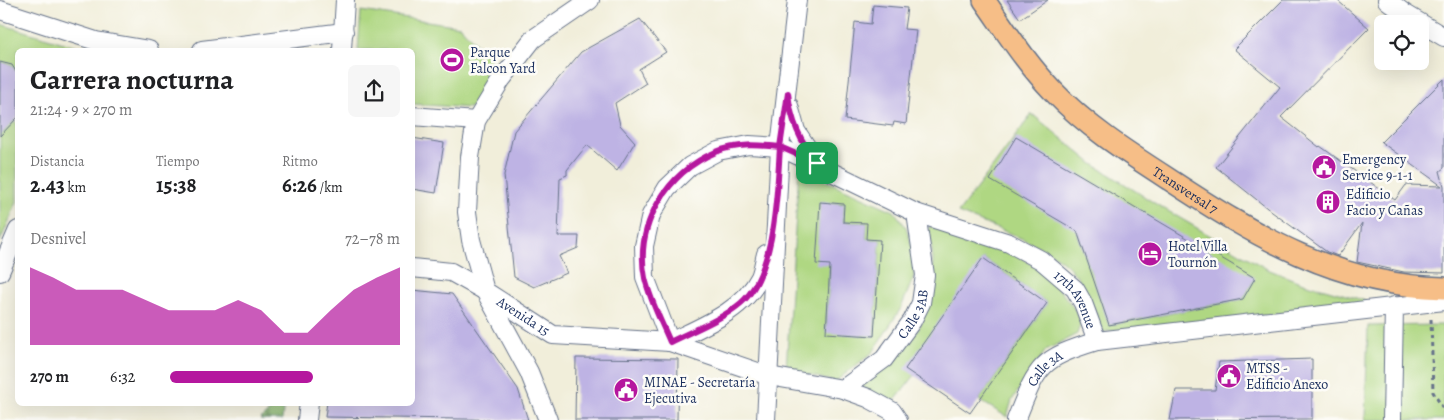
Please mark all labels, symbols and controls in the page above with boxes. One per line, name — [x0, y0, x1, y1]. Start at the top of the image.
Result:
map controls — [1374, 15, 1429, 70]
button: locate — [1374, 15, 1429, 70]
place label: Parque Falcon Yard — [470, 43, 536, 78]
sports icon: Parque Falcon Yard — [439, 47, 465, 73]
text: Carrera nocturna — [30, 61, 234, 99]
button: share — [348, 65, 400, 117]
text: 21:24 · 9 × 270 m — [30, 99, 132, 121]
pin — [796, 142, 838, 184]
icon: arrive — [803, 149, 831, 177]
place label: Emergency Service 9-1-1 — [1342, 150, 1413, 185]
text: Distancia — [30, 152, 85, 171]
text: Tiempo — [156, 152, 199, 171]
text: Ritmo — [282, 152, 318, 171]
public building icon: Emergency Service 9-1-1 — [1311, 154, 1337, 180]
street label: Transversal 7 — [1149, 162, 1222, 218]
text: 2.43 — [30, 171, 65, 199]
text: 15:38 — [156, 171, 197, 199]
text: 6:26 — [282, 171, 317, 199]
text: km — [65, 178, 86, 197]
text: /km — [317, 178, 343, 197]
place label: Edificio Facio y Cañas — [1346, 185, 1423, 220]
building icon: Edificio Facio y Cañas — [1315, 189, 1341, 215]
text: Desnivel — [30, 228, 86, 250]
text: 72–78 m — [345, 228, 400, 250]
place label: Hotel Villa Tournón — [1168, 237, 1228, 272]
hotel icon: Hotel Villa Tournón — [1137, 241, 1163, 267]
street label: 17th Avenue — [1050, 266, 1101, 331]
street label: Calle 3AB — [893, 288, 932, 343]
street label: Avenida 15 — [493, 291, 554, 340]
street label: Calle 3A — [1022, 345, 1067, 390]
place label: MTSS - Edificio Anexo — [1246, 359, 1328, 394]
public building icon: MTSS - Edificio Anexo — [1216, 363, 1242, 389]
text: 270 m — [30, 366, 69, 388]
text: 6:32 — [110, 366, 135, 388]
place label: MINAE - Secretaría Ejecutiva — [644, 373, 756, 408]
public building icon: MINAE - Secretaría Ejecutiva — [613, 377, 639, 403]

